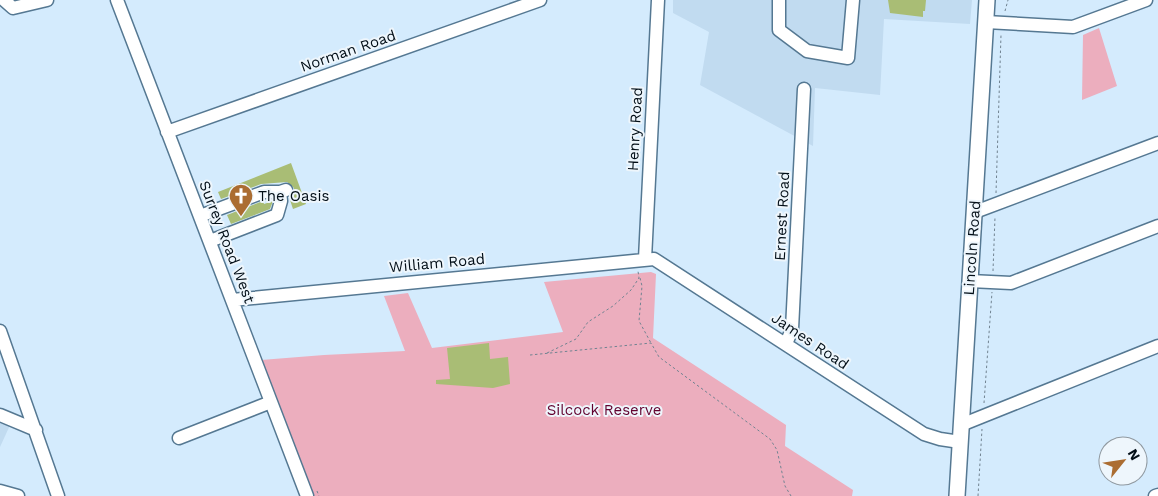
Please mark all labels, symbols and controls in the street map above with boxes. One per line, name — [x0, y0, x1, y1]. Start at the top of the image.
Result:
street label: Norman Road — [298, 26, 398, 76]
street label: Henry Road — [624, 87, 646, 171]
street label: Ernest Road — [771, 171, 793, 261]
street label: Surrey Road West — [195, 178, 259, 306]
church icon: The Oasis — [228, 183, 254, 217]
place label: The Oasis — [258, 187, 329, 205]
street label: Lincoln Road — [960, 200, 984, 296]
street label: William Road — [388, 250, 486, 276]
street label: James Road — [768, 309, 852, 373]
park label: Silcock Reserve — [547, 401, 661, 419]
north arrow — [1098, 436, 1148, 486]
text: N — [1125, 446, 1144, 463]

